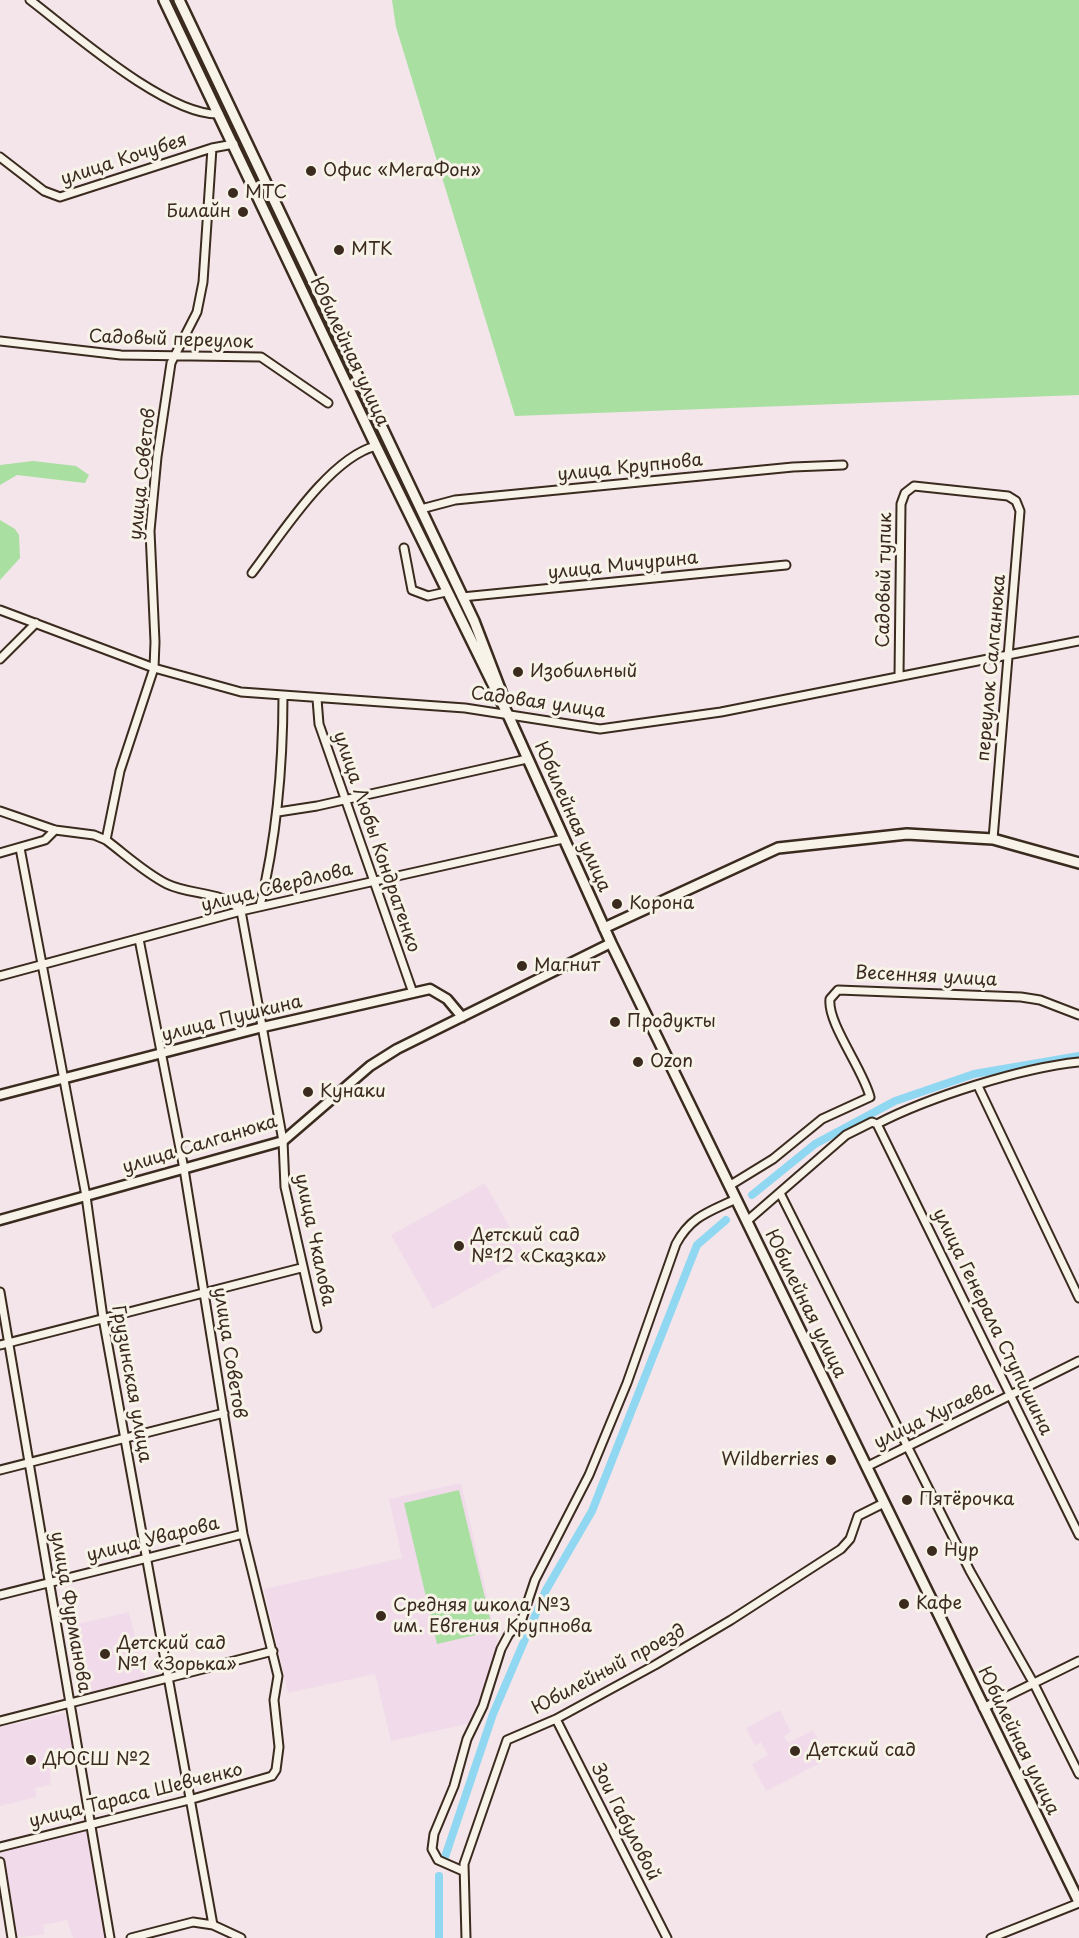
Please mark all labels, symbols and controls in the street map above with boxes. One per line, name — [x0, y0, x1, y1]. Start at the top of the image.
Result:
street label: улица Кочубея — [58, 129, 190, 191]
place label: Офис «МегаФон» — [323, 160, 481, 182]
marker: Офис «МегаФон» — [304, 164, 318, 178]
place label: МТС — [245, 182, 287, 204]
marker: МТС — [226, 186, 240, 200]
place label: Билайн — [167, 201, 231, 223]
marker: Билайн — [236, 205, 250, 219]
place label: МТК — [351, 239, 393, 261]
marker: МТК — [332, 243, 346, 257]
street label: Юбилейная улица — [305, 274, 393, 430]
street label: Садовый переулок — [88, 326, 254, 354]
street label: улица Советов — [125, 407, 161, 541]
street label: улица Крупнова — [556, 450, 704, 486]
street label: Садовый тупик — [873, 512, 897, 648]
street label: улица Мичурина — [547, 547, 699, 585]
street label: переулок Салганюка — [973, 574, 1011, 762]
place label: Изобильный — [530, 661, 637, 683]
marker: Изобильный — [511, 665, 525, 679]
street label: Садовая улица — [469, 683, 607, 723]
street label: улица Любы Кондратенко — [328, 729, 424, 955]
street label: Юбилейная улица — [529, 738, 615, 896]
street label: улица Свердлова — [199, 859, 355, 917]
place label: Корона — [629, 893, 694, 915]
marker: Корона — [610, 897, 624, 911]
place label: Магнит — [534, 955, 600, 977]
marker: Магнит — [515, 959, 529, 973]
street label: Весенняя улица — [854, 962, 998, 992]
street label: улица Пушкина — [160, 991, 304, 1047]
place label: Продукты — [627, 1011, 716, 1033]
marker: Продукты — [608, 1015, 622, 1029]
place label: Ozon — [650, 1051, 693, 1073]
marker: Ozon — [631, 1055, 645, 1069]
place label: Кунаки — [320, 1081, 386, 1103]
marker: Кунаки — [301, 1085, 315, 1099]
street label: улица Салганюка — [120, 1111, 280, 1179]
street label: улица Чкалова — [289, 1172, 339, 1308]
street label: улица Генерала Ступишина — [928, 1205, 1056, 1439]
place label: Детский сад №12 «Сказка» — [471, 1225, 606, 1268]
street label: Юбилейная улица — [760, 1226, 850, 1382]
marker: Детский сад №12 «Сказка» — [452, 1239, 466, 1253]
street label: улица Советов — [208, 1286, 250, 1420]
street label: Грузинская улица — [107, 1304, 155, 1464]
street label: улица Хугаева — [871, 1378, 997, 1454]
place label: Wildberries — [721, 1449, 819, 1471]
marker: Wildberries — [824, 1453, 838, 1467]
place label: Пятёрочка — [919, 1489, 1014, 1511]
marker: Пятёрочка — [900, 1493, 914, 1507]
street label: улица Уварова — [84, 1513, 222, 1567]
street label: улица Фурманова — [45, 1530, 95, 1694]
place label: Нур — [944, 1540, 979, 1562]
marker: Нур — [925, 1544, 939, 1558]
place label: Кафе — [916, 1593, 962, 1615]
place label: Средняя школа №3 им. Евгения Крупнова — [393, 1595, 592, 1638]
marker: Кафе — [897, 1597, 911, 1611]
marker: Средняя школа №3 им. Евгения Крупнова — [374, 1609, 388, 1623]
street label: Юбилейный проезд — [528, 1620, 690, 1720]
place label: Детский сад №1 «Зорька» — [117, 1633, 237, 1676]
marker: Детский сад №1 «Зорька» — [98, 1647, 112, 1661]
street label: Юбилейная улица — [973, 1663, 1063, 1819]
place label: Детский сад — [807, 1740, 916, 1762]
marker: Детский сад — [788, 1744, 802, 1758]
place label: ДЮСШ №2 — [43, 1749, 151, 1771]
marker: ДЮСШ №2 — [24, 1753, 38, 1767]
street label: улица Тараса Шевченко — [27, 1759, 245, 1833]
street label: Зои Габуловой — [586, 1760, 664, 1884]

